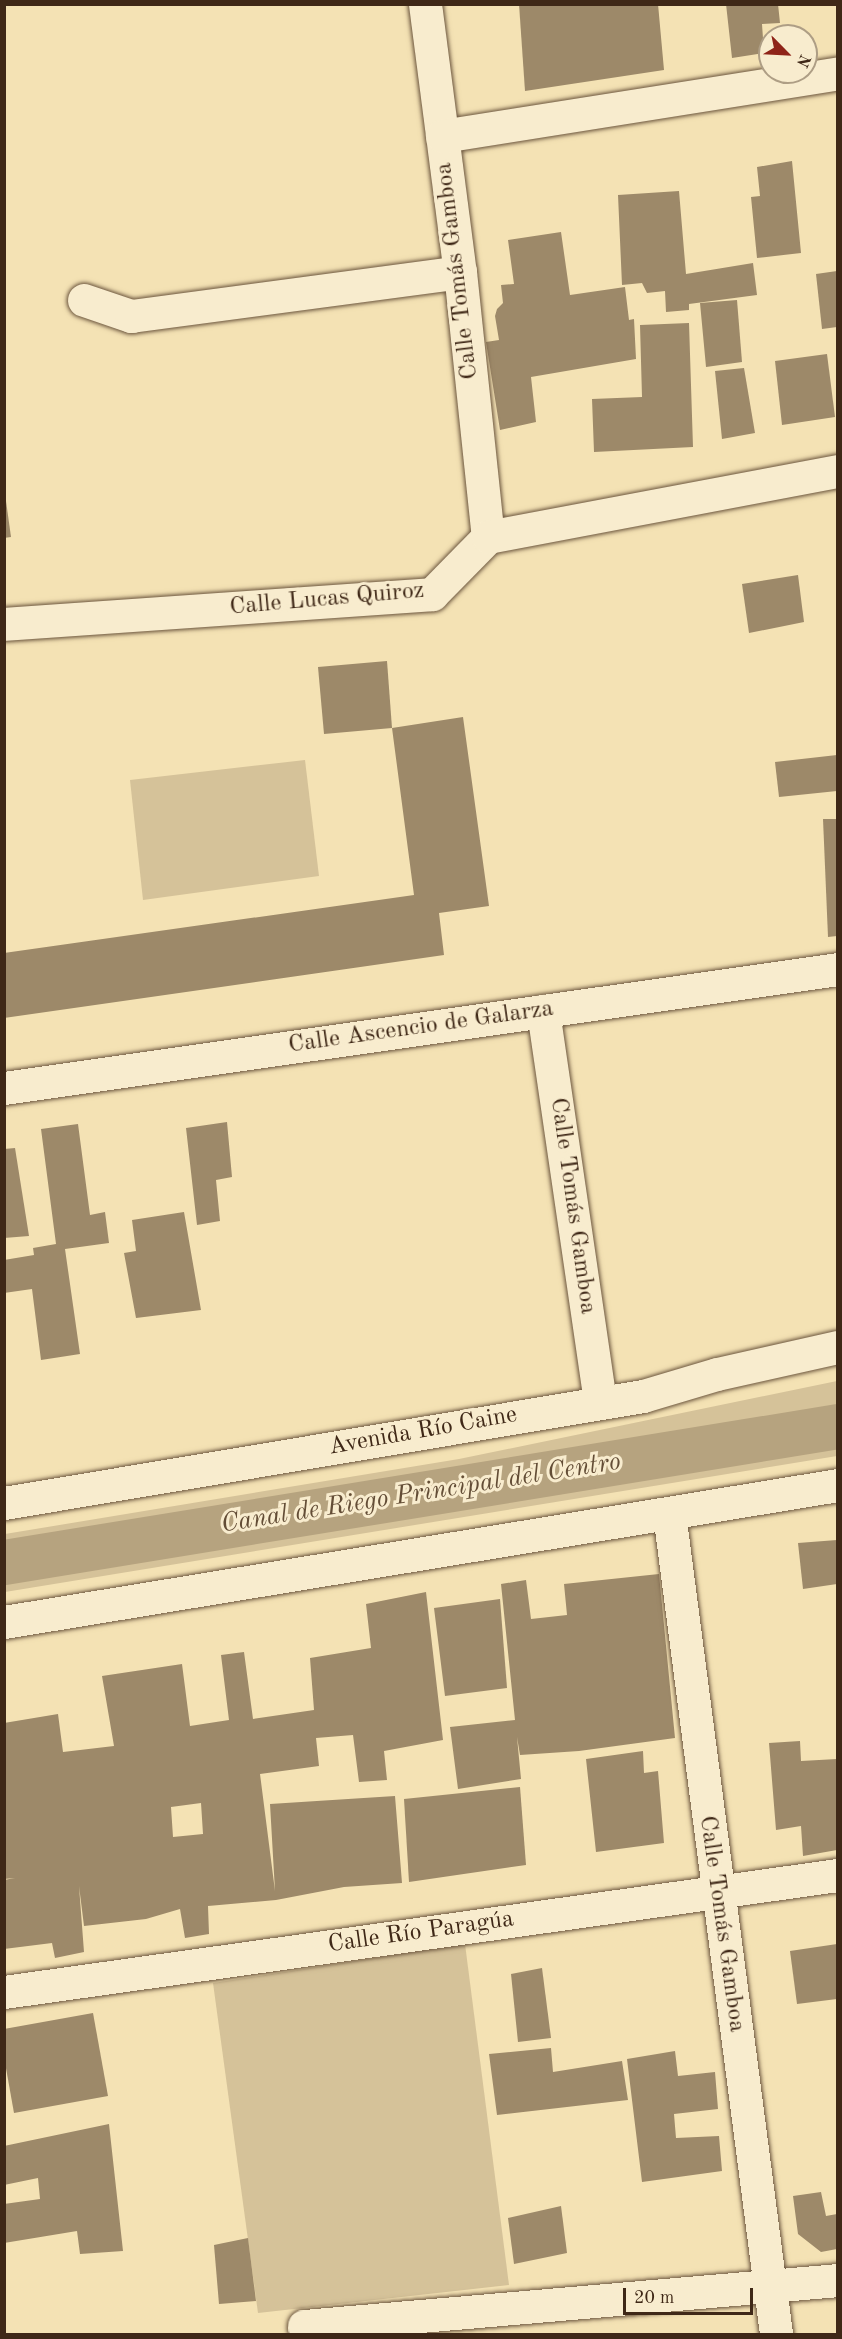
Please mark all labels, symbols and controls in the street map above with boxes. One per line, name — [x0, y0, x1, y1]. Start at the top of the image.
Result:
north arrow — [758, 24, 818, 84]
text: N — [793, 52, 812, 69]
street label: Calle Tomás Gamboa — [430, 161, 486, 381]
street label: Calle Lucas Quiroz — [228, 577, 426, 623]
street label: Calle Ascencio de Galarza — [287, 995, 555, 1061]
street label: Calle Tomás Gamboa — [543, 1096, 601, 1316]
street label: Avenida Río Caine — [327, 1401, 519, 1463]
water label: Canal de Riego Principal del Centro — [219, 1447, 623, 1541]
street label: Calle Tomás Gamboa — [692, 1814, 750, 2034]
street label: Calle Río Paragúa — [326, 1906, 516, 1960]
scale bar — [626, 2276, 756, 2314]
text: 20 m — [634, 2289, 674, 2307]

